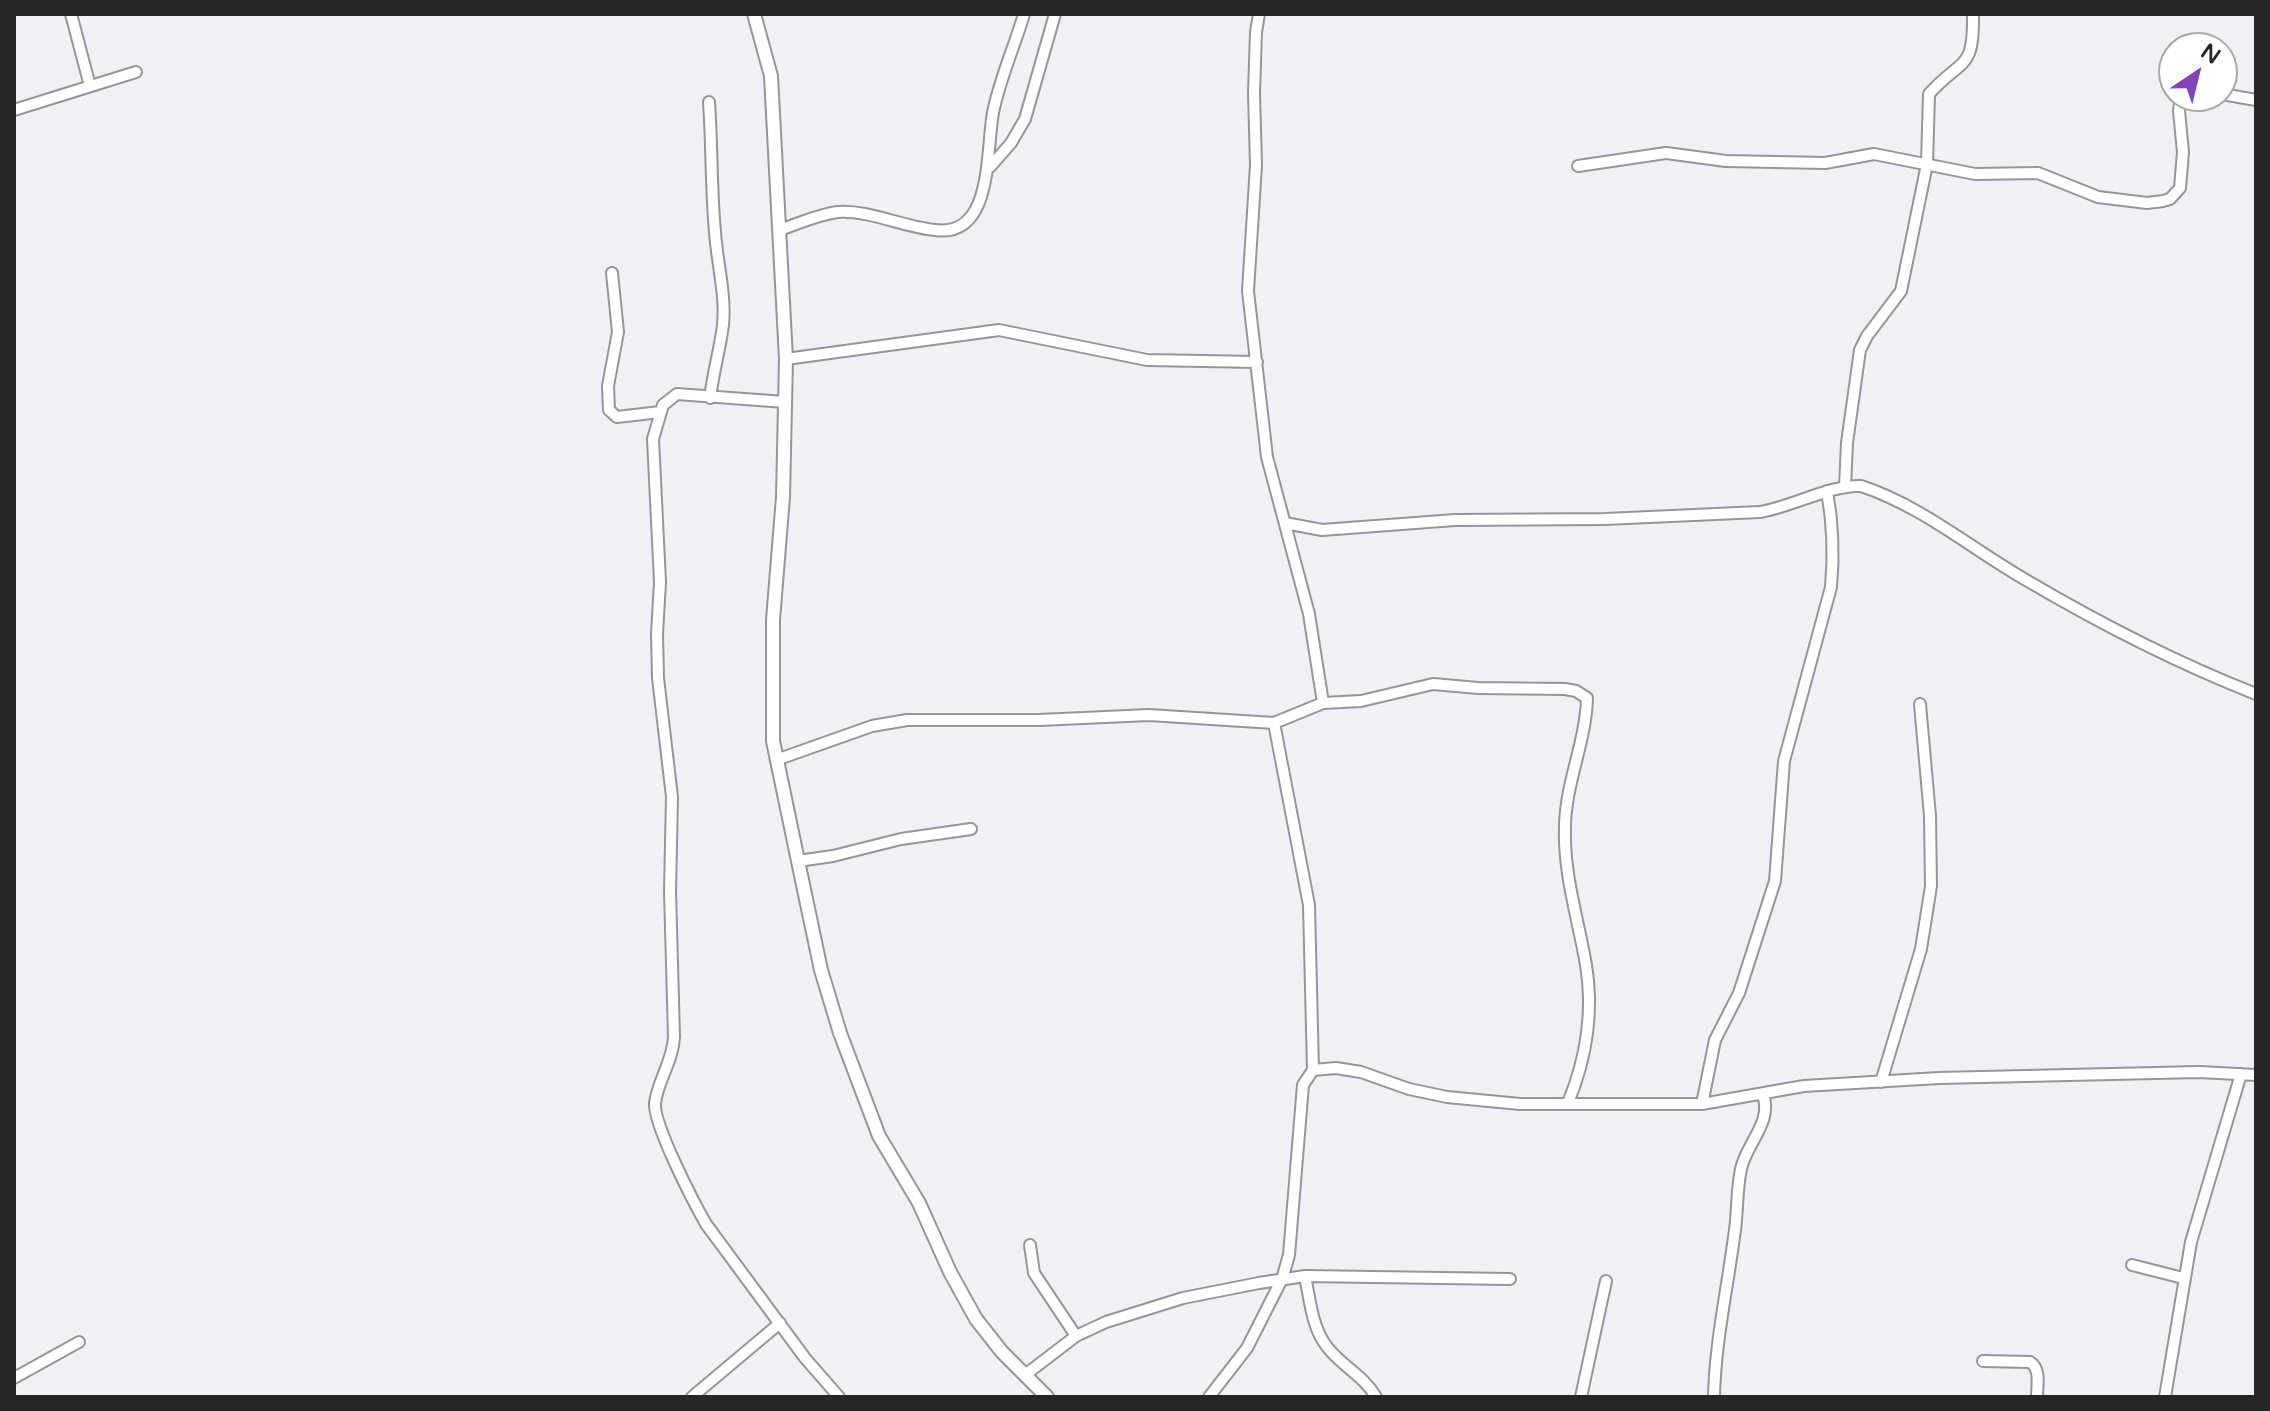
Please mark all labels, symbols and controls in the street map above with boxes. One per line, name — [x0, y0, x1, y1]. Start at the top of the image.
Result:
north arrow — [2158, 32, 2238, 112]
text: N — [2196, 38, 2225, 70]

